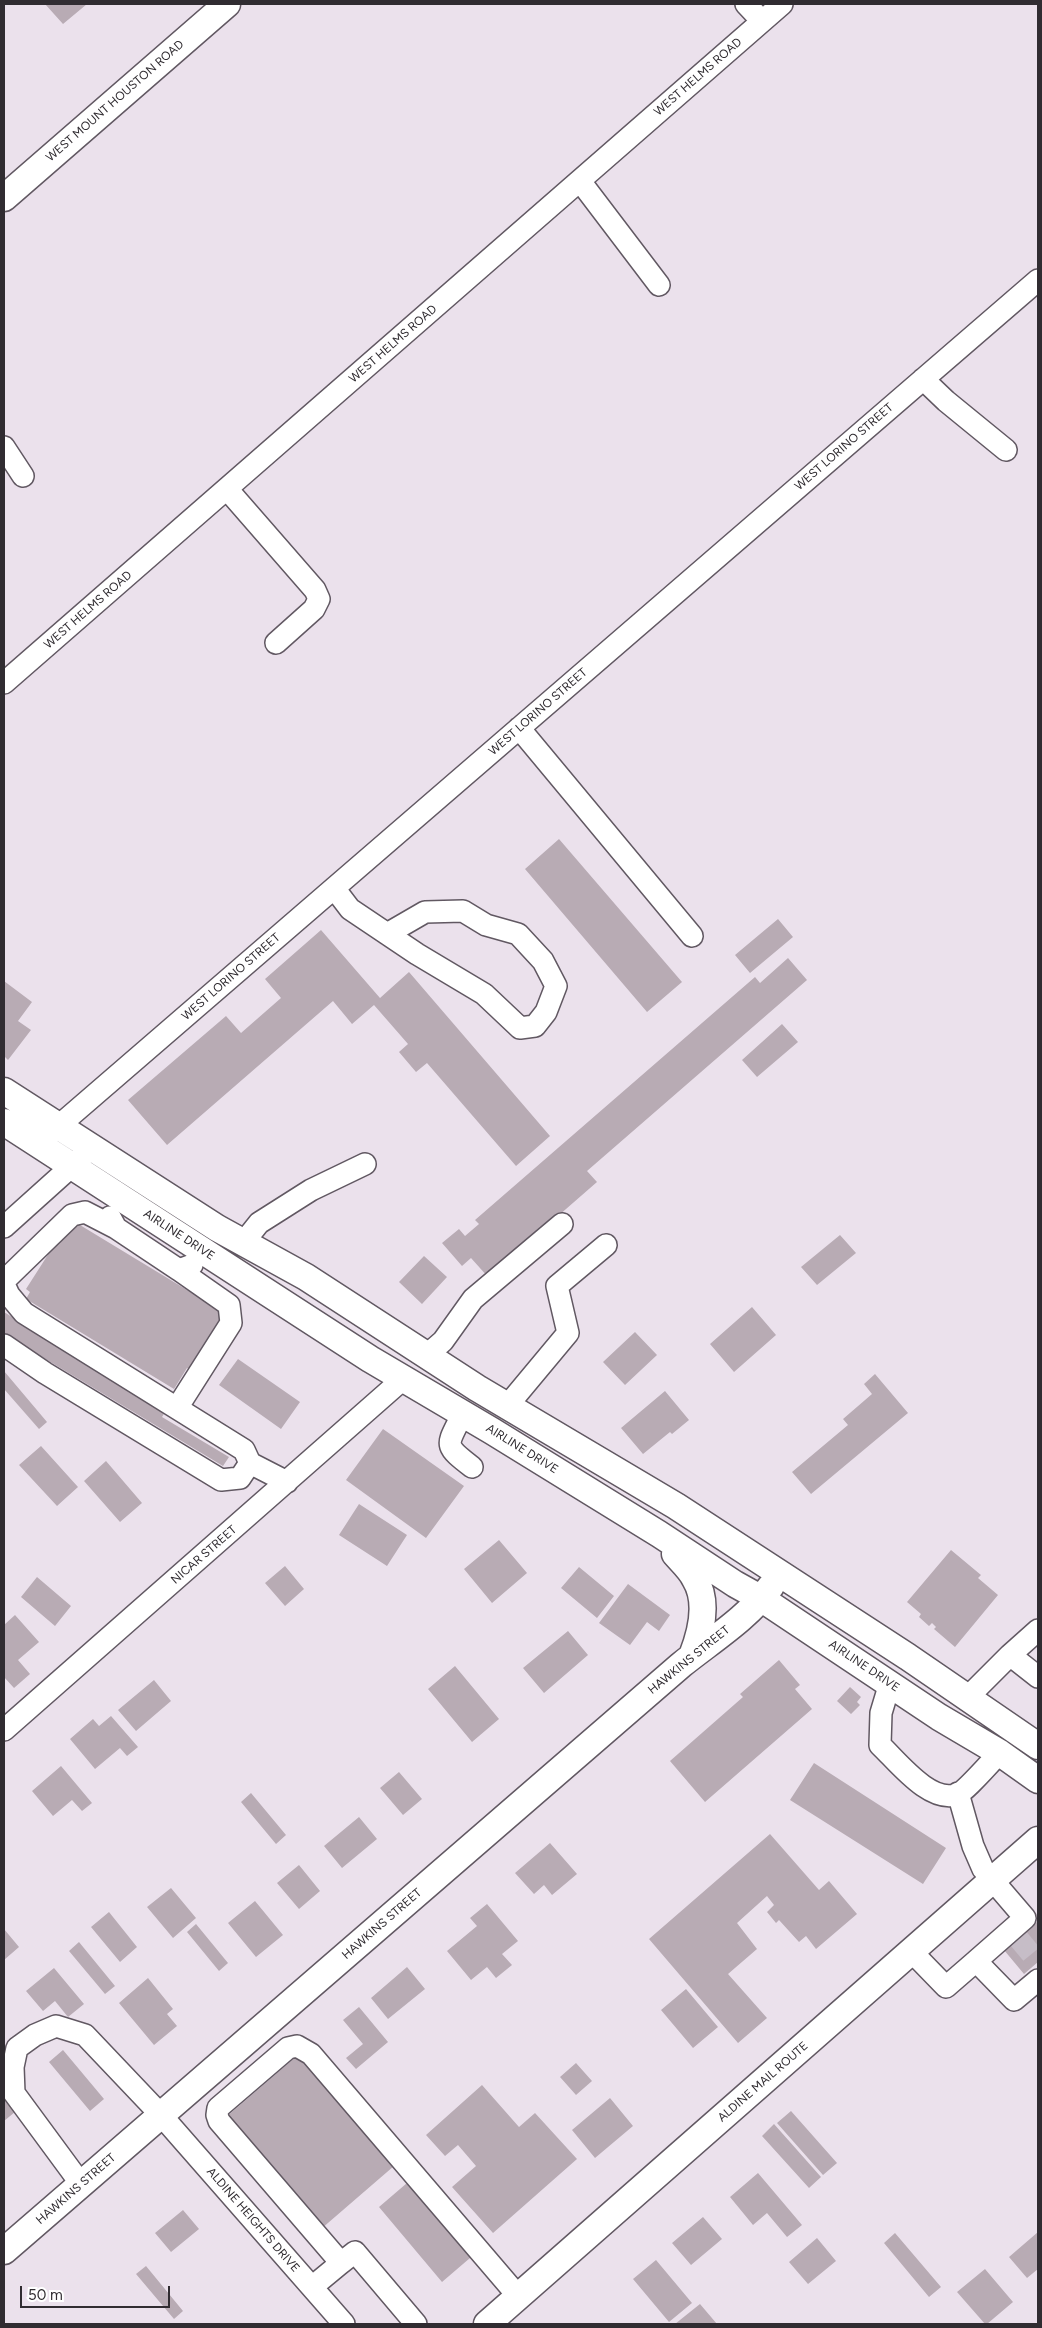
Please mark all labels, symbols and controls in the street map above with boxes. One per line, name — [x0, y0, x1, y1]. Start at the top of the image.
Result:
street label: WEST HELMS ROAD — [651, 35, 745, 119]
street label: WEST MOUNT HOUSTON ROAD — [43, 37, 187, 165]
street label: WEST HELMS ROAD — [346, 302, 440, 386]
street label: WEST LORINO STREET — [792, 400, 896, 494]
street label: WEST HELMS ROAD — [41, 568, 135, 652]
street label: WEST LORINO STREET — [486, 665, 590, 759]
street label: WEST LORINO STREET — [179, 930, 283, 1024]
street label: AIRLINE DRIVE — [141, 1207, 217, 1263]
street label: AIRLINE DRIVE — [483, 1421, 561, 1477]
street label: NICAR STREET — [168, 1523, 240, 1587]
street label: HAWKINS STREET — [645, 1623, 733, 1697]
street label: AIRLINE DRIVE — [826, 1637, 902, 1695]
street label: HAWKINS STREET — [339, 1886, 425, 1962]
street label: ALDINE MAIL ROUTE — [715, 2039, 811, 2125]
street label: HAWKINS STREET — [33, 2151, 119, 2227]
street label: ALDINE HEIGHTS DRIVE — [204, 2165, 302, 2275]
scale bar — [22, 2276, 172, 2308]
text: 50 m — [28, 2286, 63, 2304]

